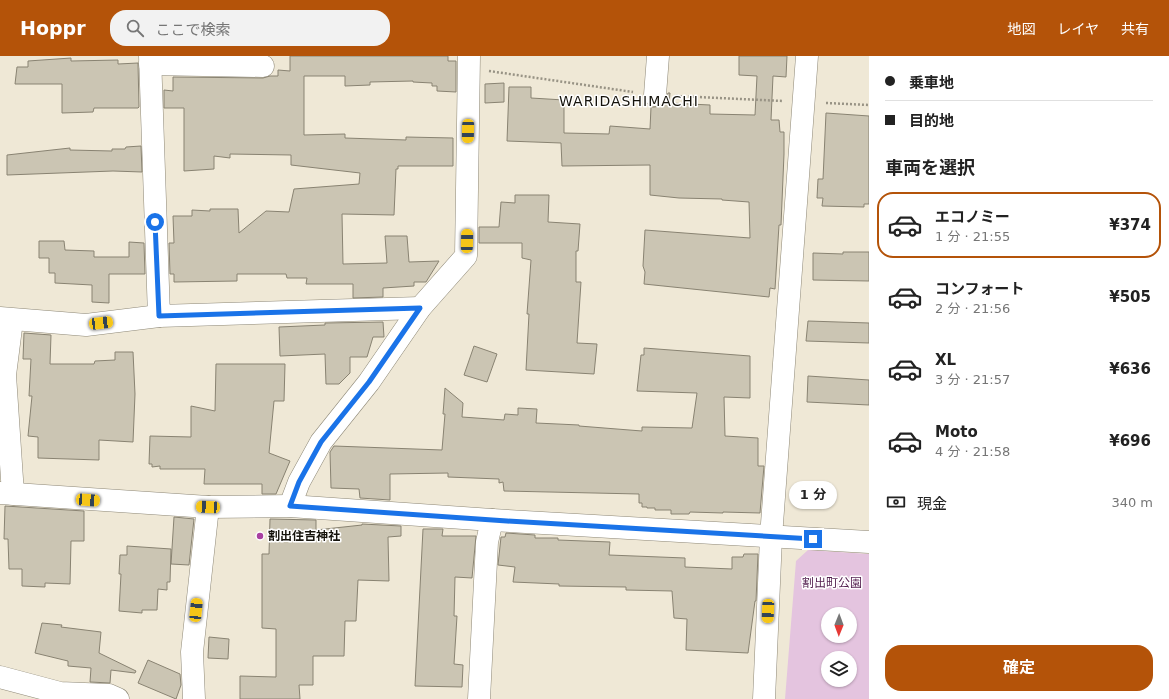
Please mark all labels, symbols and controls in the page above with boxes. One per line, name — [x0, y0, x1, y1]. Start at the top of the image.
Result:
search box — [110, 10, 390, 46]
text: Hoppr — [20, 17, 86, 39]
icon: search — [124, 17, 146, 39]
text: ここで検索 — [156, 21, 231, 39]
text: 地図 — [1007, 21, 1035, 37]
text: レイヤ — [1057, 21, 1099, 37]
text: 共有 — [1121, 21, 1149, 37]
text: 乗車地 — [909, 74, 954, 92]
district label: WARIDASHIMACHI — [559, 93, 699, 109]
text: 目的地 — [909, 112, 954, 130]
car — [462, 119, 474, 143]
text: 車両を選択 — [885, 157, 975, 178]
icon: car — [887, 207, 923, 243]
text: エコノミー — [935, 208, 1010, 226]
route start — [146, 213, 164, 231]
text: ¥374 — [1109, 216, 1151, 234]
car — [461, 229, 473, 253]
text: 1 分 · 21:55 — [935, 229, 1010, 244]
icon: car — [887, 279, 923, 315]
text: コンフォート — [935, 280, 1025, 298]
text: ¥505 — [1109, 288, 1151, 306]
text: 2 分 · 21:56 — [935, 301, 1010, 316]
car — [88, 316, 114, 330]
icon: car — [887, 351, 923, 387]
text: XL — [935, 351, 956, 369]
text: ¥636 — [1109, 360, 1151, 378]
text: 3 分 · 21:57 — [935, 372, 1010, 387]
icon: car — [887, 423, 923, 459]
text: Moto — [935, 423, 978, 441]
text: ¥696 — [1109, 432, 1151, 450]
text: 4 分 · 21:58 — [935, 444, 1010, 459]
callout: 1 分 — [789, 481, 837, 509]
text: 1 分 — [800, 487, 826, 502]
icon: cash — [885, 491, 907, 513]
car — [76, 493, 100, 507]
text: 現金 — [917, 495, 947, 513]
text: 340 m — [1111, 495, 1153, 510]
car — [196, 500, 220, 514]
place label: 割出住吉神社 — [268, 529, 340, 543]
route end — [804, 530, 822, 548]
marker: 割出住吉神社 — [255, 531, 265, 541]
park label: 割出町公園 — [802, 576, 862, 590]
car — [189, 597, 203, 623]
car — [762, 599, 774, 623]
north arrow — [821, 607, 857, 643]
map controls — [821, 607, 857, 687]
button: 確定 — [885, 645, 1153, 691]
button: layers — [821, 651, 857, 687]

